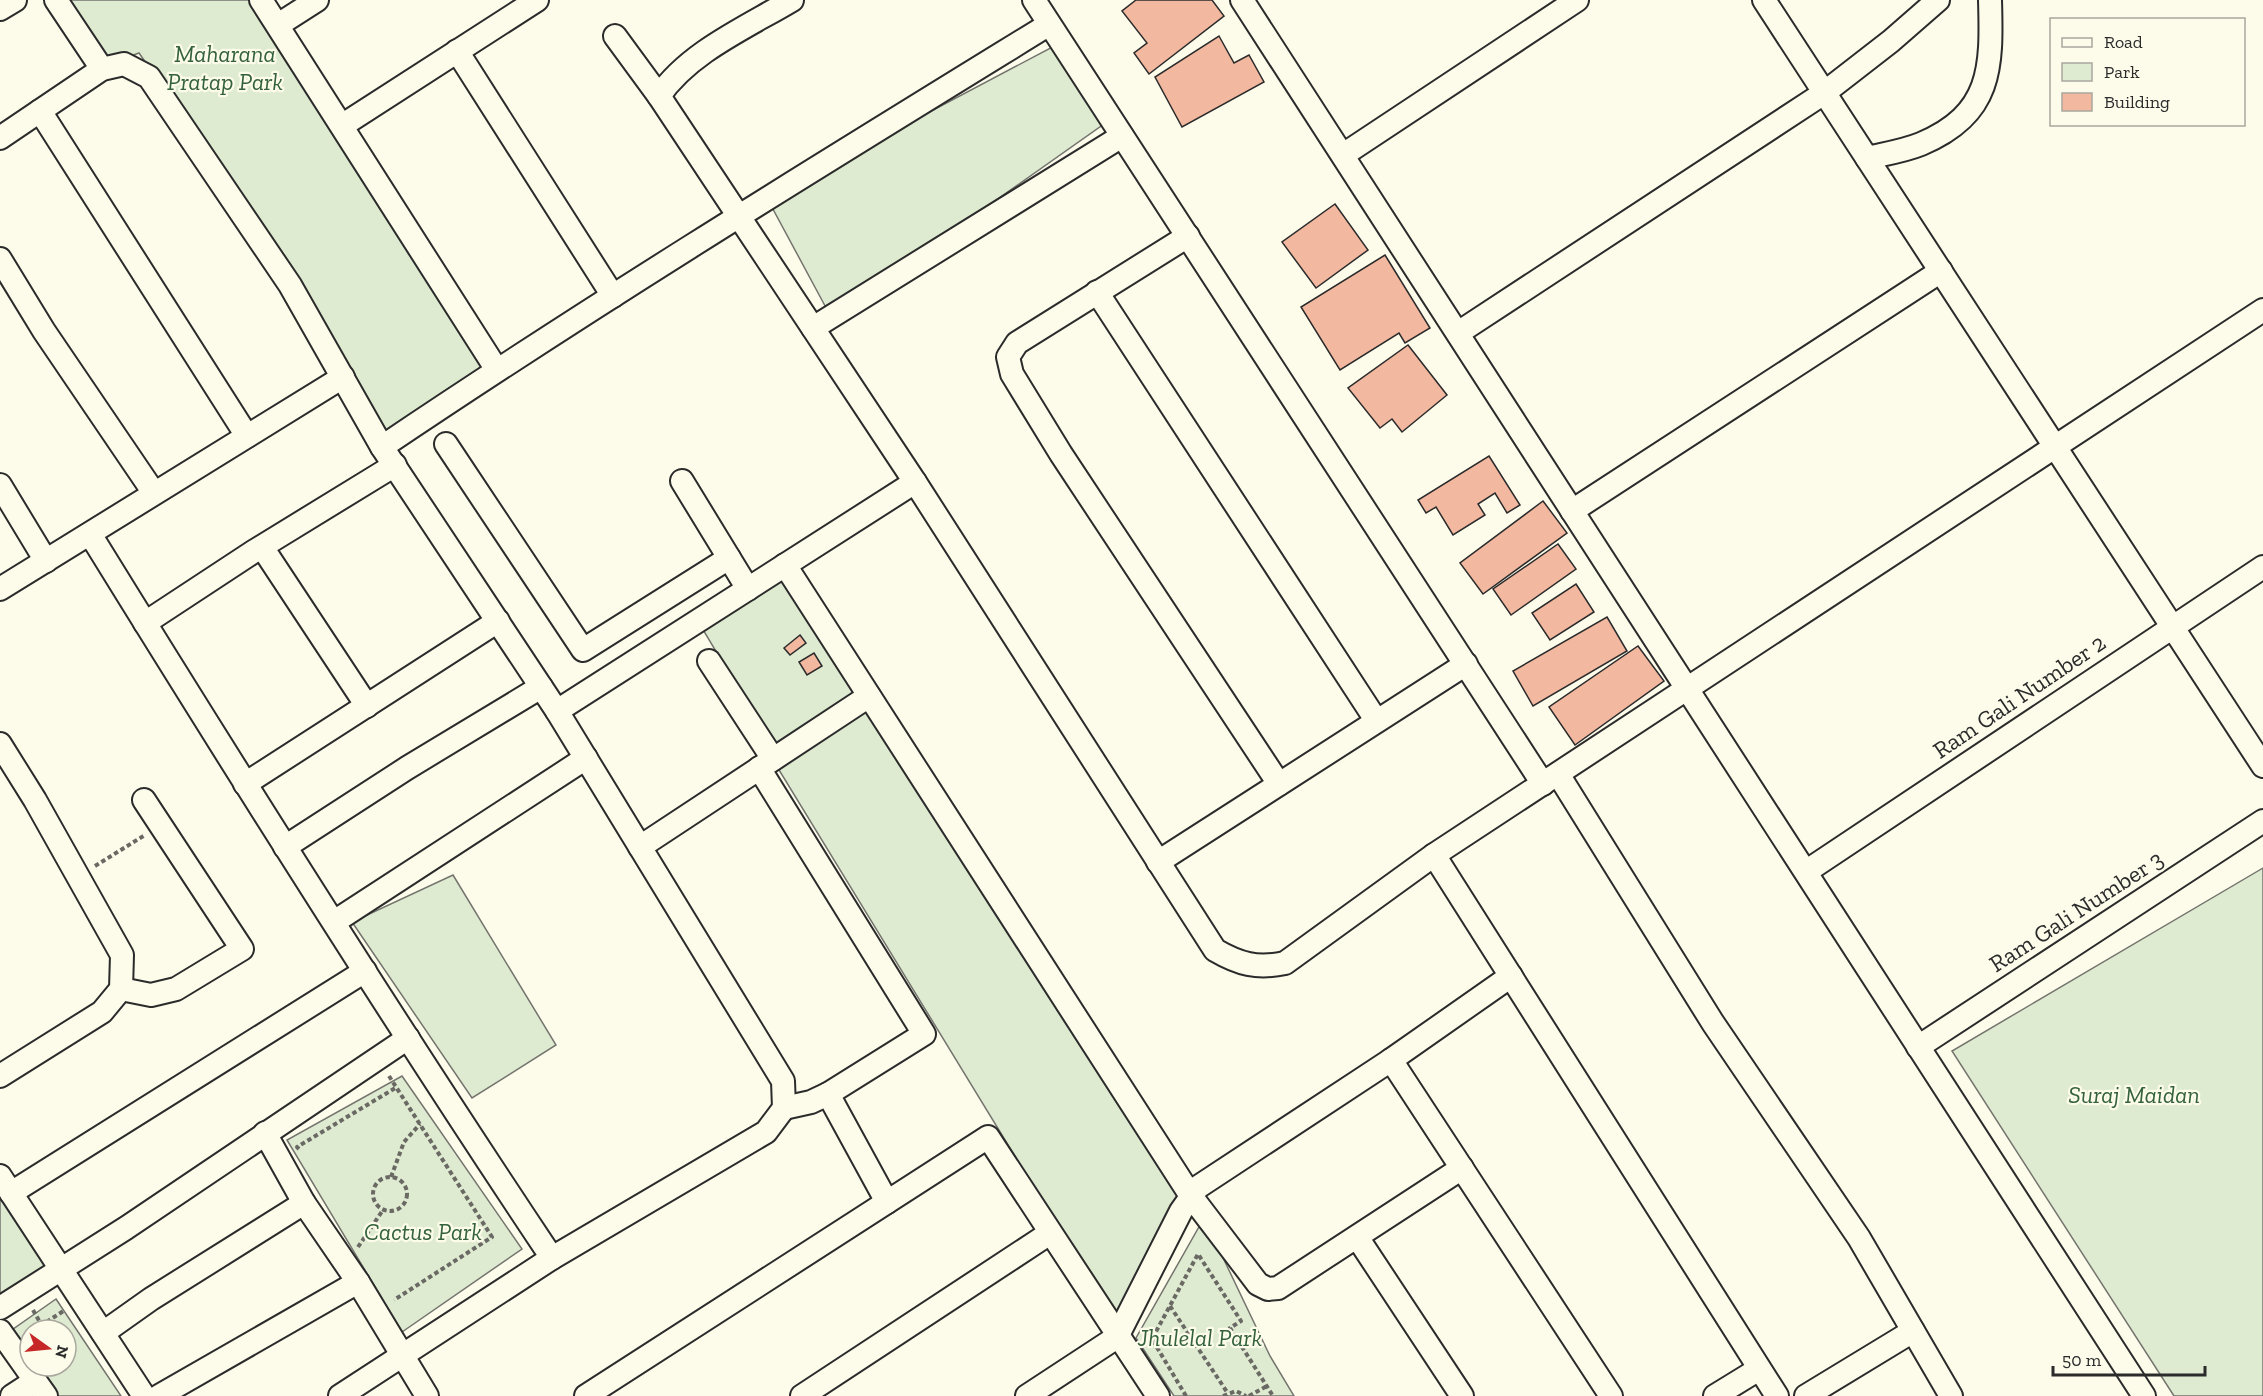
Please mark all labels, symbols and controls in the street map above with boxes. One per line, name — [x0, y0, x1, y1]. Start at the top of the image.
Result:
legend — [2050, 18, 2245, 126]
text: Road — [2104, 31, 2143, 53]
park label: Maharana Pratap Park — [167, 39, 283, 96]
text: Park — [2104, 61, 2140, 83]
text: Building — [2104, 91, 2170, 113]
street label: Ram Gali Number 2 — [1927, 627, 2111, 765]
street label: Ram Gali Number 3 — [1984, 844, 2168, 978]
park label: Suraj Maidan — [2068, 1080, 2200, 1109]
park label: Cactus Park — [364, 1217, 482, 1246]
north arrow — [18, 1318, 78, 1378]
park label: Jhulelal Park — [1137, 1323, 1263, 1352]
scale bar — [2053, 1339, 2204, 1377]
text: N — [51, 1343, 73, 1360]
text: 50 m — [2062, 1349, 2102, 1371]

